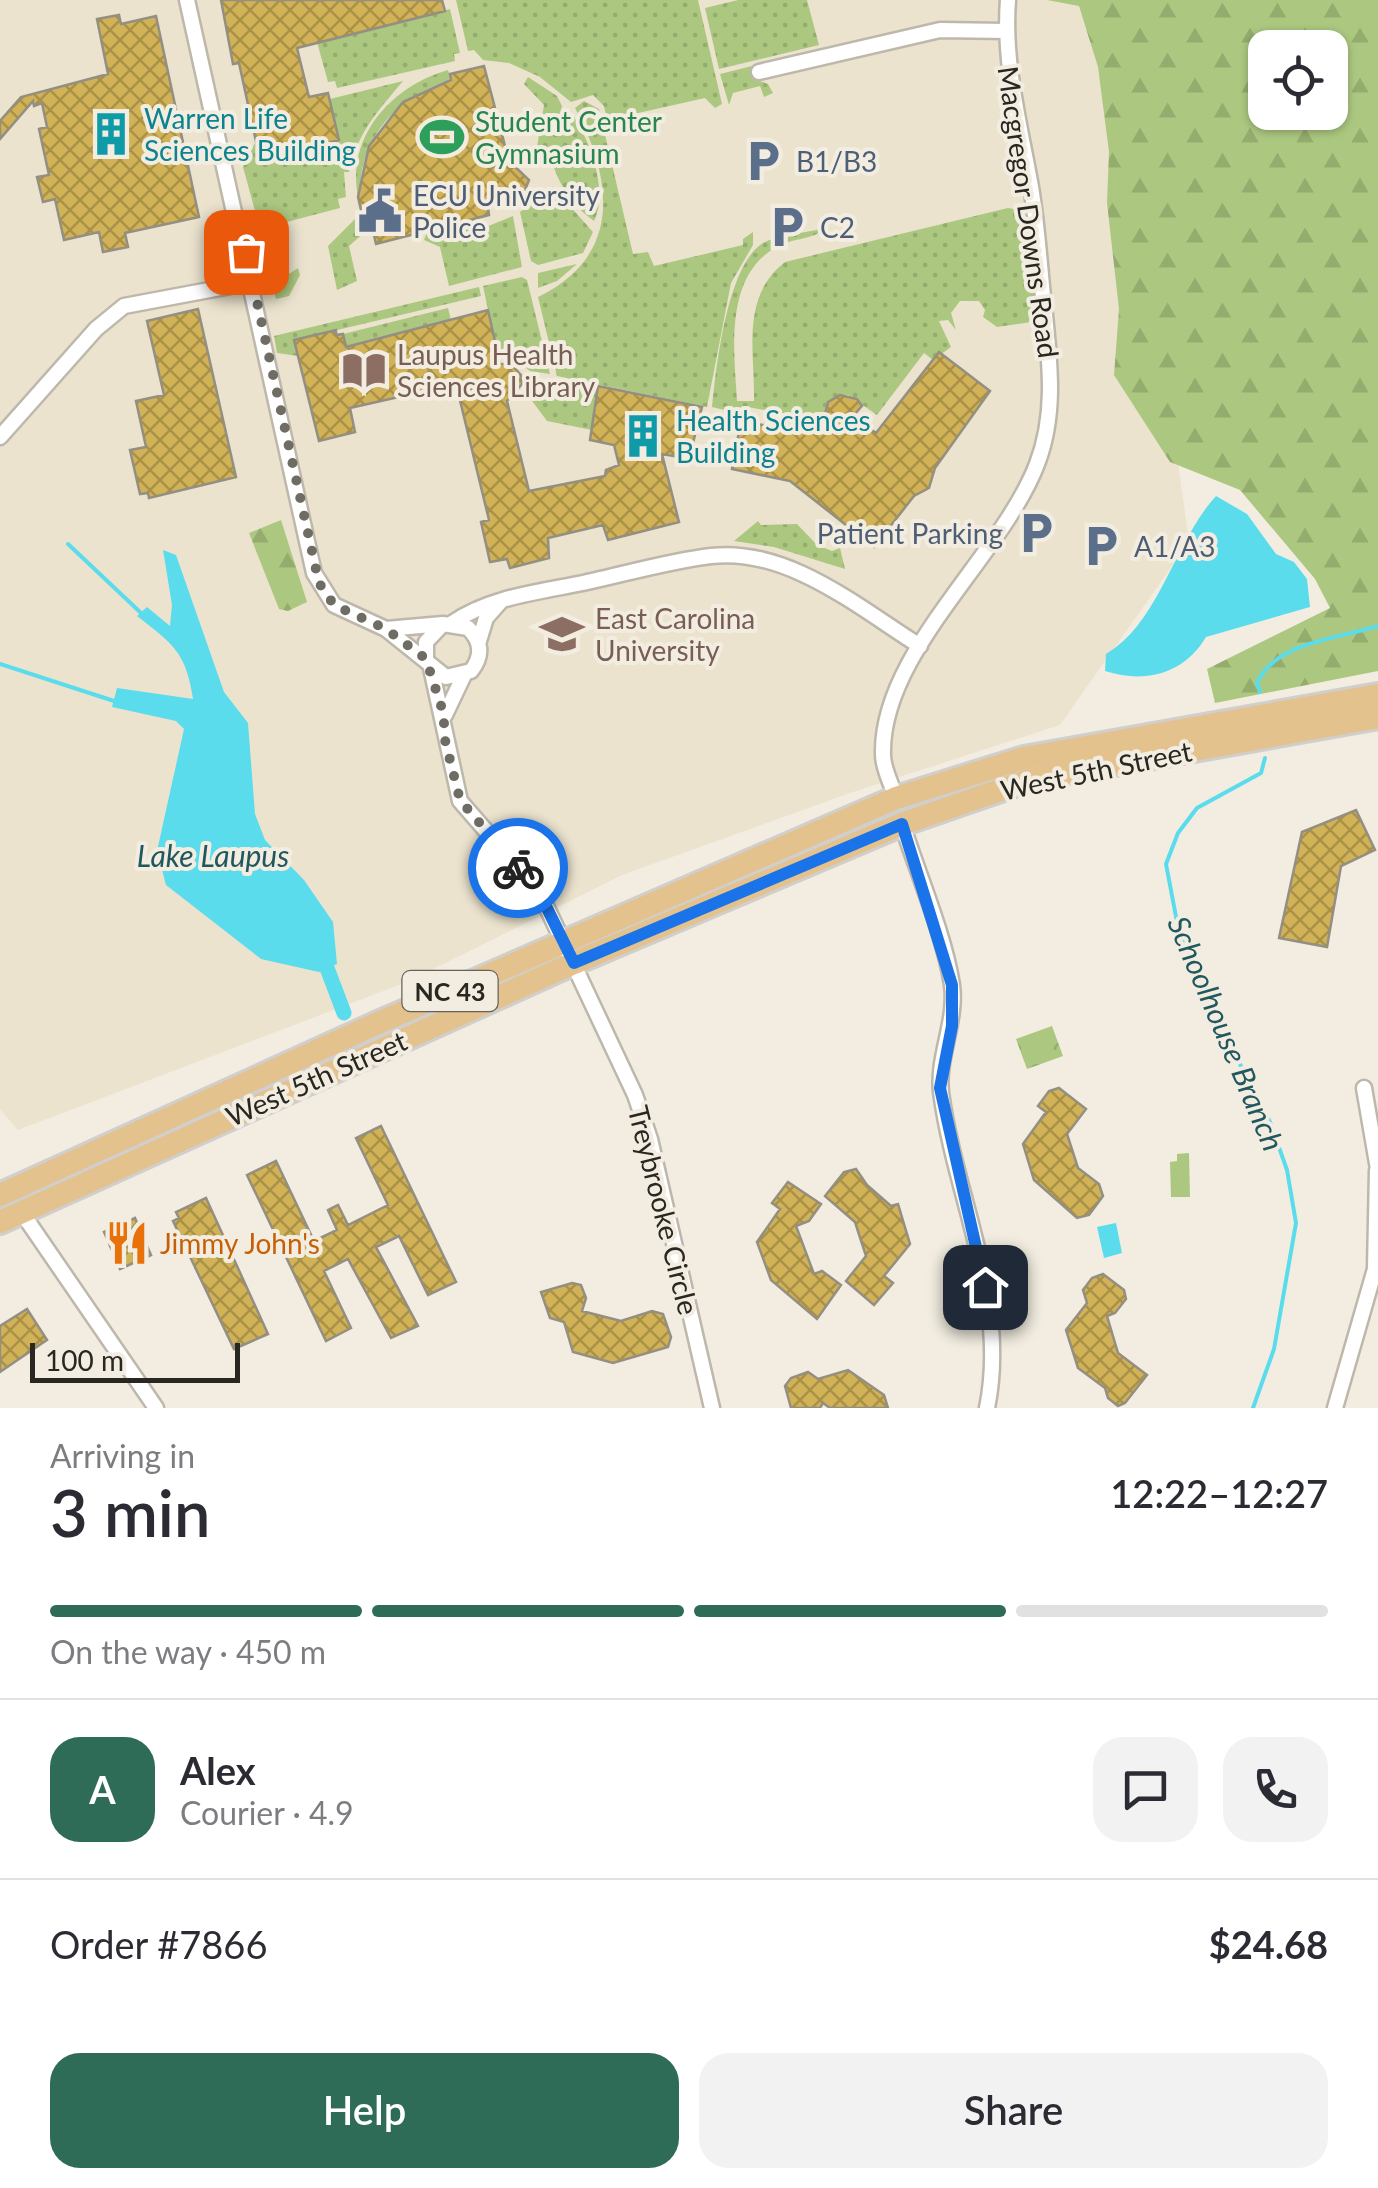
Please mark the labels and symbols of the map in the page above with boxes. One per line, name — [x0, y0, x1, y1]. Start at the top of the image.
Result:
street label: Macgregor Downs Road — [992, 64, 1066, 360]
place label: Warren Life Sciences Building — [144, 101, 356, 167]
place label: Student Center Gymnasium — [475, 104, 662, 170]
building icon: Warren Life Sciences Building — [87, 110, 135, 158]
sports icon: Student Center Gymnasium — [418, 113, 466, 161]
parking icon: B1/B3 — [739, 137, 787, 185]
place label: B1/B3 — [796, 144, 877, 178]
place label: ECU University Police — [413, 178, 601, 244]
public building icon: ECU University Police — [356, 187, 404, 235]
parking icon: C2 — [763, 203, 811, 251]
pin — [204, 210, 289, 295]
place label: C2 — [820, 210, 855, 244]
place label: Laupus Health Sciences Library — [397, 337, 596, 403]
library icon: Laupus Health Sciences Library — [340, 346, 388, 394]
place label: Health Sciences Building — [676, 403, 871, 469]
building icon: Health Sciences Building — [619, 412, 667, 460]
parking icon: Patient Parking — [1012, 509, 1060, 557]
place label: Patient Parking — [817, 516, 1003, 550]
parking icon: A1/A3 — [1077, 522, 1125, 570]
place label: A1/A3 — [1134, 529, 1215, 563]
place label: East Carolina University — [595, 601, 755, 667]
school or university icon: East Carolina University — [538, 610, 586, 658]
street label: West 5th Street — [997, 733, 1195, 807]
courier — [468, 818, 568, 918]
water label: Lake Laupus — [137, 837, 289, 873]
water label: Schoolhouse Branch — [1161, 910, 1293, 1156]
road number: NC 43 — [402, 971, 498, 1011]
street label: West 5th Street — [220, 1023, 412, 1133]
street label: Treybrooke Circle — [622, 1102, 706, 1318]
restaurant icon: Jimmy John's — [103, 1219, 151, 1267]
place label: Jimmy John's — [160, 1226, 320, 1260]
pin — [943, 1245, 1028, 1330]
scale bar — [30, 1338, 240, 1382]

